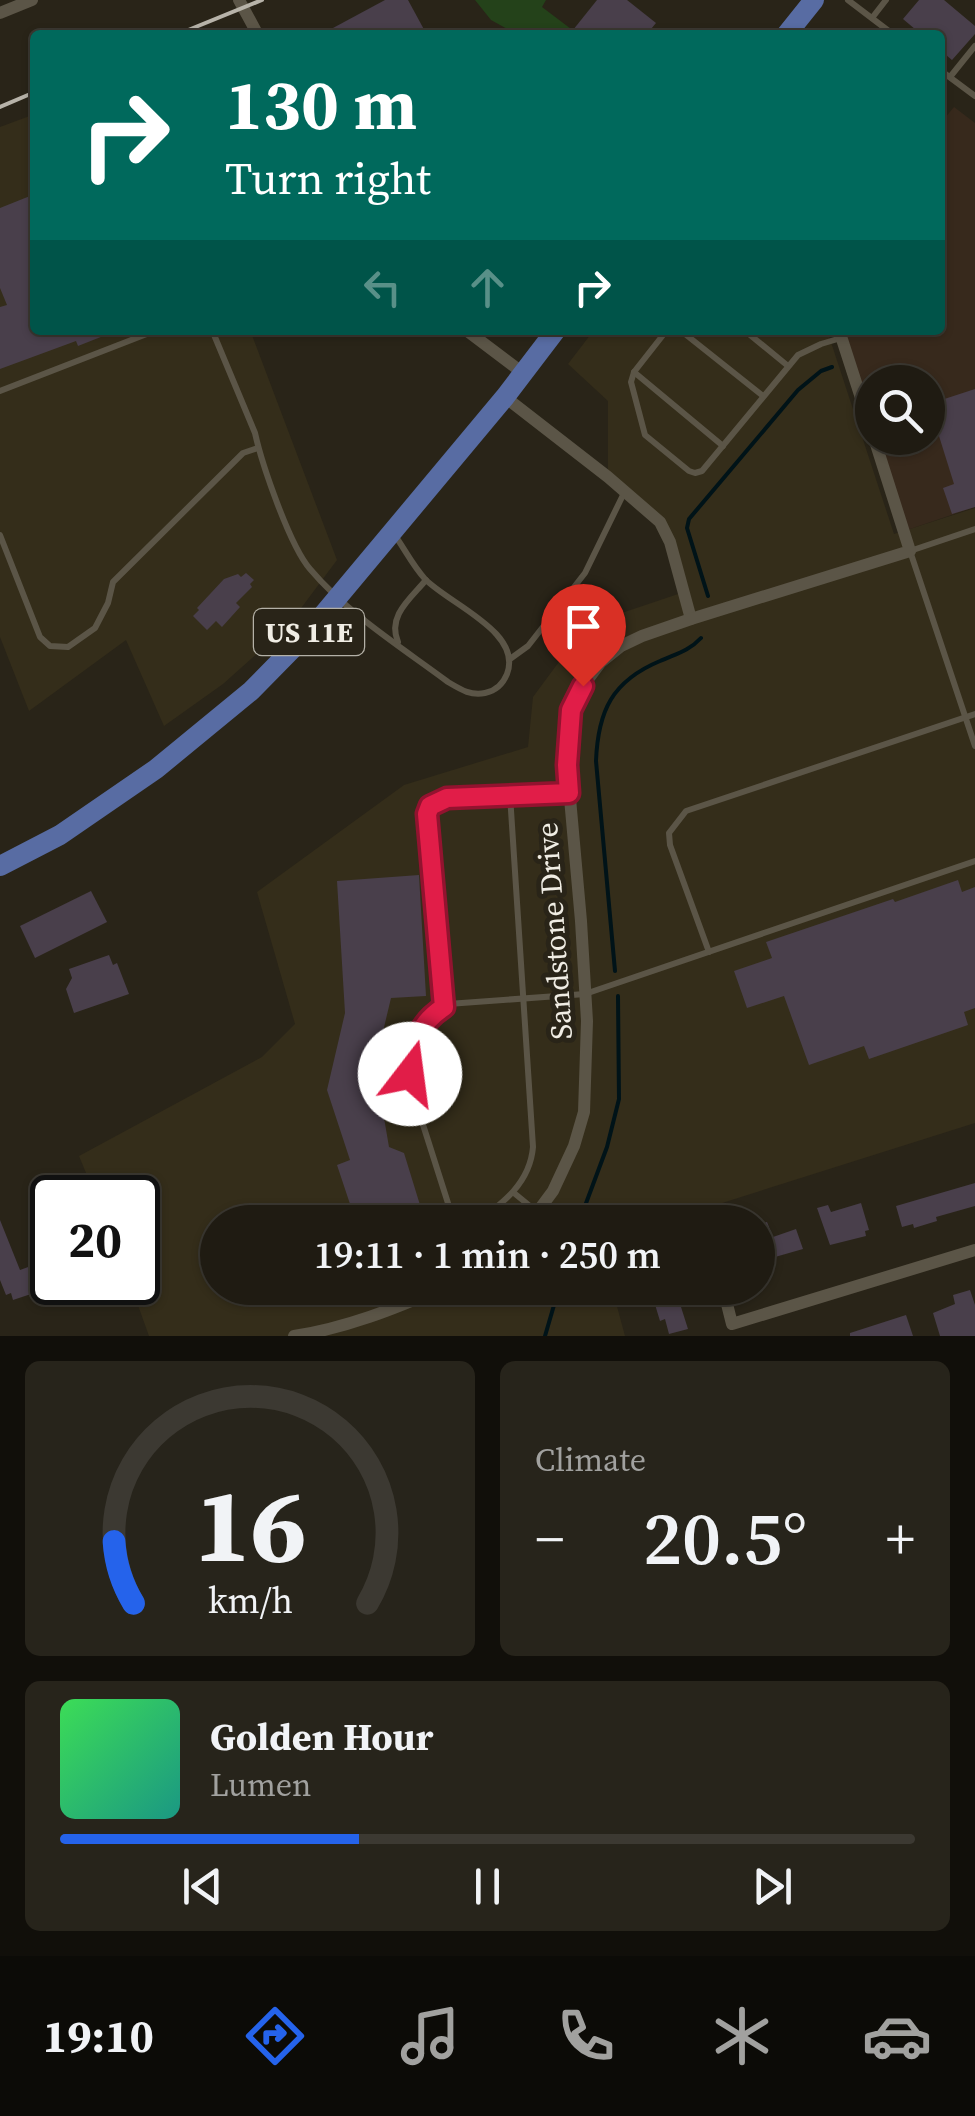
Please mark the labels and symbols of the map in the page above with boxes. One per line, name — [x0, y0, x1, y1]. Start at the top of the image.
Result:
pin — [541, 584, 626, 687]
road number: US 11E — [254, 609, 364, 655]
street label: Sandstone Drive — [526, 821, 582, 1041]
position arrow — [358, 1022, 462, 1126]
speed limit sign: 20 — [30, 1175, 160, 1305]

